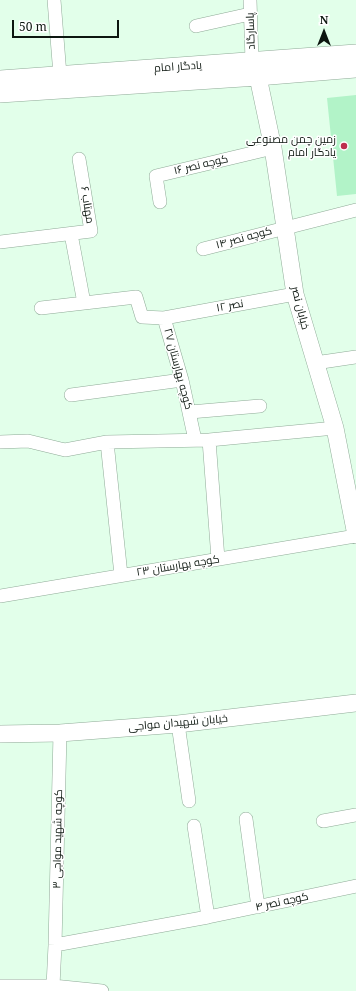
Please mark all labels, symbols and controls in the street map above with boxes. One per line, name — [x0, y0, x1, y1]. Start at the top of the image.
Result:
scale bar — [14, 12, 121, 38]
street label: پاسارگاد — [244, 12, 258, 50]
north arrow — [304, 12, 344, 52]
text: N — [320, 12, 328, 27]
text: 50 m — [19, 18, 47, 35]
street label: یادگار امام — [154, 59, 202, 75]
place label: زمین چمن مصنوعی یادگار امام — [246, 133, 336, 159]
marker: زمین چمن مصنوعی یادگار امام — [339, 141, 349, 151]
street label: کوچه نصر ۱۶ — [173, 152, 229, 178]
street label: مهتاب ۶ — [78, 185, 96, 225]
street label: کوچه نصر ۱۴ — [215, 224, 273, 252]
street label: خیابان نصر — [288, 285, 312, 331]
street label: نصر ۱۲ — [215, 297, 245, 315]
street label: کوچه بهارستان ۲۷ — [161, 327, 195, 411]
street label: کوچه بهارستان ۲۳ — [136, 553, 220, 579]
street label: خیابان شهیدان مواجی — [128, 712, 228, 734]
street label: کوچه شهید مواجی ۳ — [51, 789, 65, 889]
street label: کوچه نصر ۴ — [254, 890, 310, 914]

